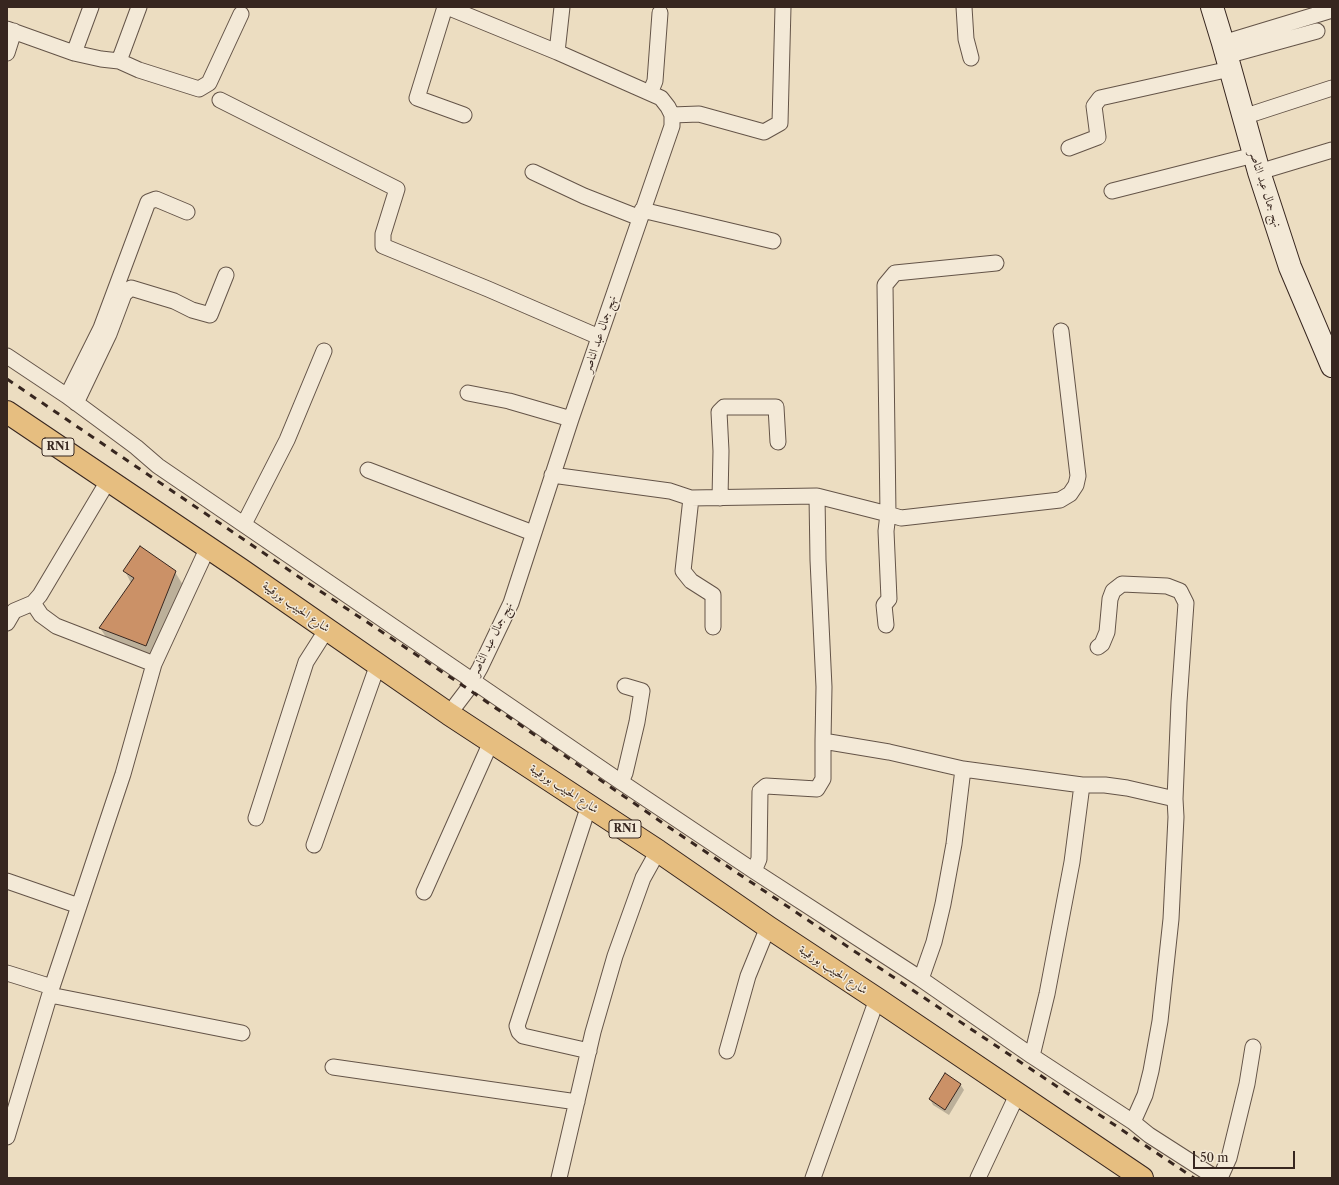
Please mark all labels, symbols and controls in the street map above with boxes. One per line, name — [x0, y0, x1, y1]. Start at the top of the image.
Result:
street label: نهج جمال عبد الناصر — [1246, 149, 1284, 229]
street label: نهج جمال عبد الناصر — [580, 294, 620, 374]
road number: RN1 — [42, 438, 74, 456]
street label: شارع الحبيب بورقيبة — [260, 578, 332, 636]
street label: نهج جمال عبد الناصر — [468, 600, 516, 678]
street label: شارع الحبيب بورقيبة — [527, 761, 601, 817]
road number: RN1 — [609, 820, 641, 838]
street label: شارع الحبيب بورقيبة — [796, 942, 870, 998]
scale bar — [1195, 1143, 1297, 1169]
text: 50 m — [1200, 1150, 1229, 1165]

